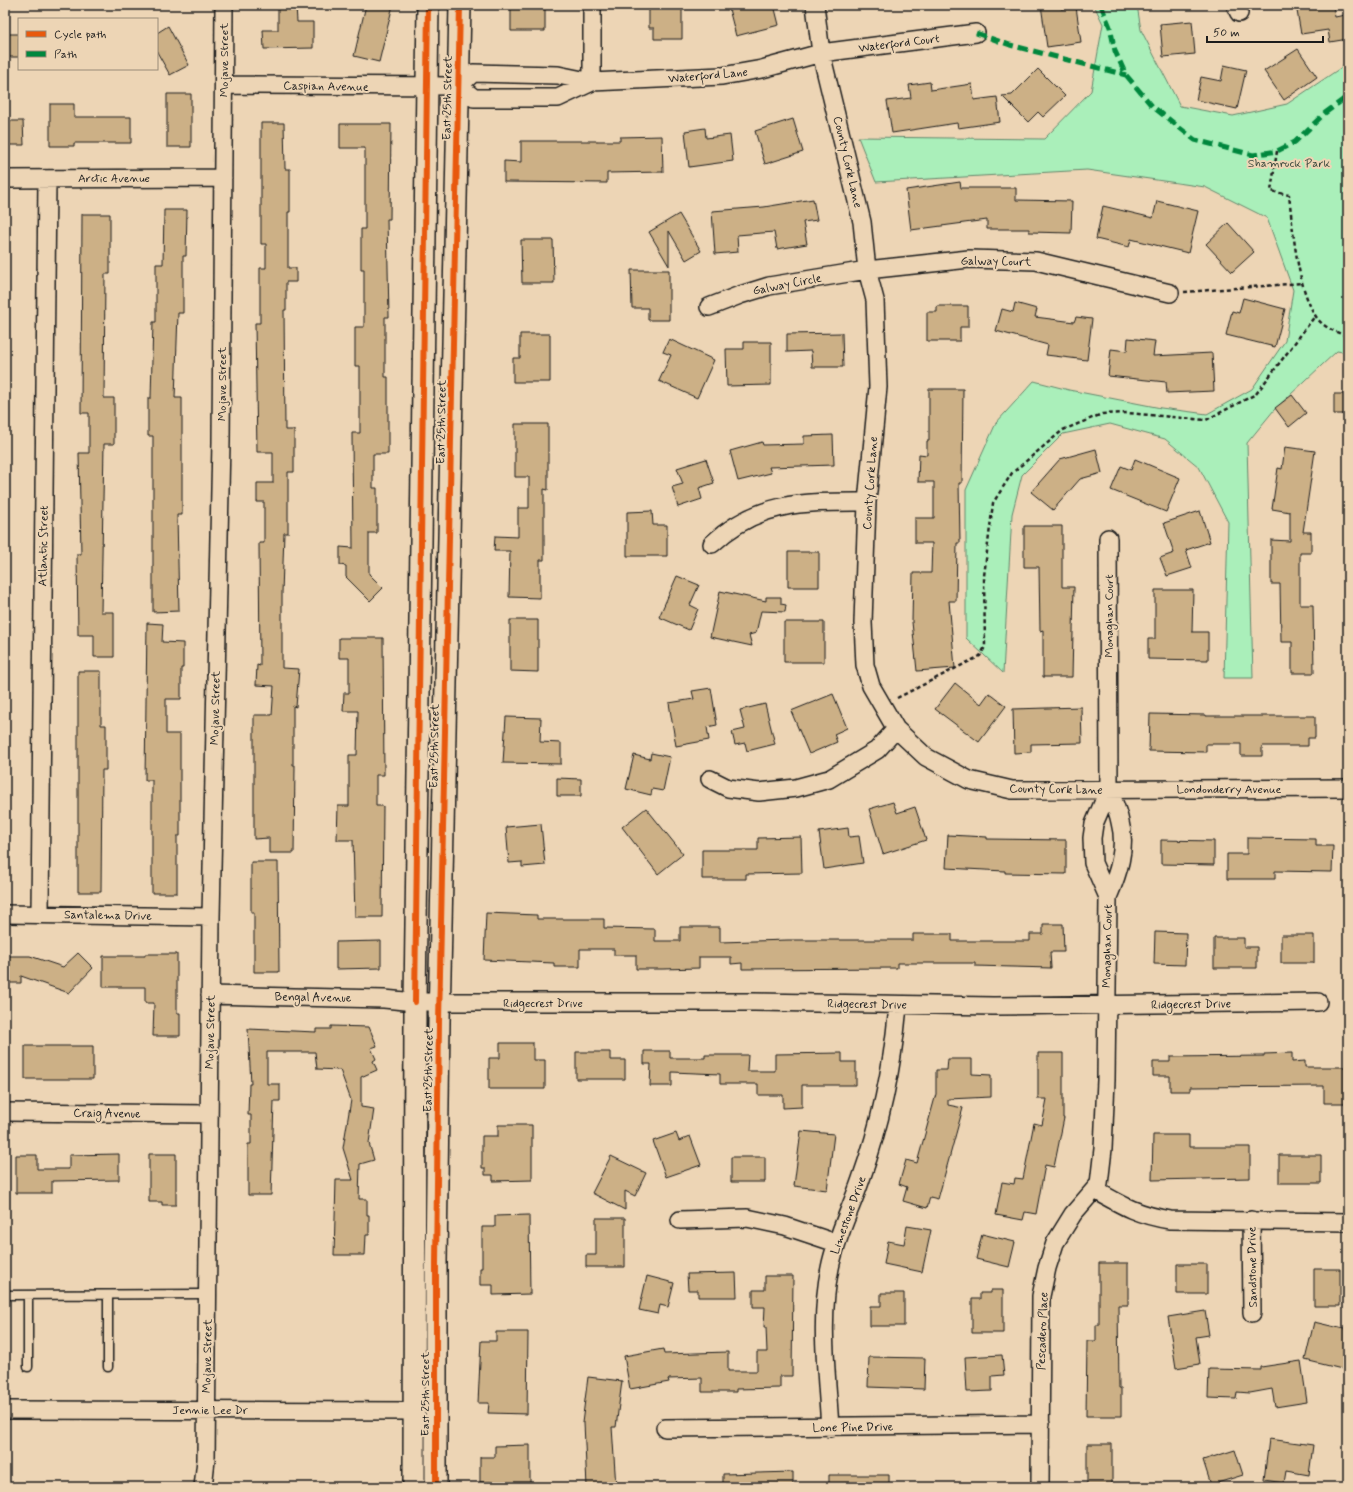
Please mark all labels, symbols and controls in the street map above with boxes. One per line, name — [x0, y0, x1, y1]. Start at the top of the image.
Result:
legend — [18, 18, 158, 70]
scale bar — [1207, 18, 1323, 44]
street label: Mojave Street — [217, 23, 233, 97]
text: 50 m — [1213, 25, 1240, 41]
text: Cycle path — [54, 27, 106, 43]
street label: Waterford Court — [858, 31, 941, 58]
text: Path — [54, 47, 77, 63]
street label: East 25th Street — [439, 56, 457, 140]
street label: Waterford Lane — [668, 65, 749, 88]
street label: Caspian Avenue — [283, 78, 369, 96]
street label: County Cork Lane — [829, 115, 865, 210]
park label: Shamrock Park — [1248, 156, 1330, 172]
street label: Arctic Avenue — [78, 171, 150, 187]
street label: Galway Court — [960, 253, 1032, 271]
street label: Galway Circle — [751, 270, 823, 300]
street label: Mojave Street — [215, 347, 231, 421]
street label: East 25th Street — [433, 380, 451, 464]
street label: County Cork Lane — [860, 436, 882, 530]
street label: Atlantic Street — [35, 505, 53, 587]
street label: Monaghan Court — [1102, 574, 1118, 658]
street label: Mojave Street — [207, 671, 225, 745]
street label: East 25th Street — [426, 704, 444, 788]
street label: County Cork Lane — [1009, 781, 1103, 799]
street label: Londonderry Avenue — [1176, 782, 1282, 798]
street label: Monaghan Court — [1099, 904, 1117, 988]
street label: Santalema Drive — [64, 907, 152, 925]
street label: Bengal Avenue — [274, 989, 352, 1007]
street label: Mojave Street — [202, 995, 220, 1069]
street label: Ridgecrest Drive — [503, 996, 583, 1012]
street label: Ridgecrest Drive — [827, 996, 907, 1014]
street label: Ridgecrest Drive — [1151, 996, 1231, 1014]
street label: East 25th Street — [420, 1028, 438, 1112]
street label: Craig Avenue — [73, 1105, 141, 1123]
street label: Limestone Drive — [827, 1174, 871, 1257]
street label: Sandstone Drive — [1244, 1226, 1262, 1308]
street label: Pescadero Place — [1034, 1292, 1052, 1370]
street label: Mojave Street — [199, 1319, 217, 1393]
street label: East 25th Street — [418, 1352, 434, 1436]
street label: Jennie Lee Dr — [172, 1403, 248, 1419]
street label: Lone Pine Drive — [812, 1419, 894, 1437]

